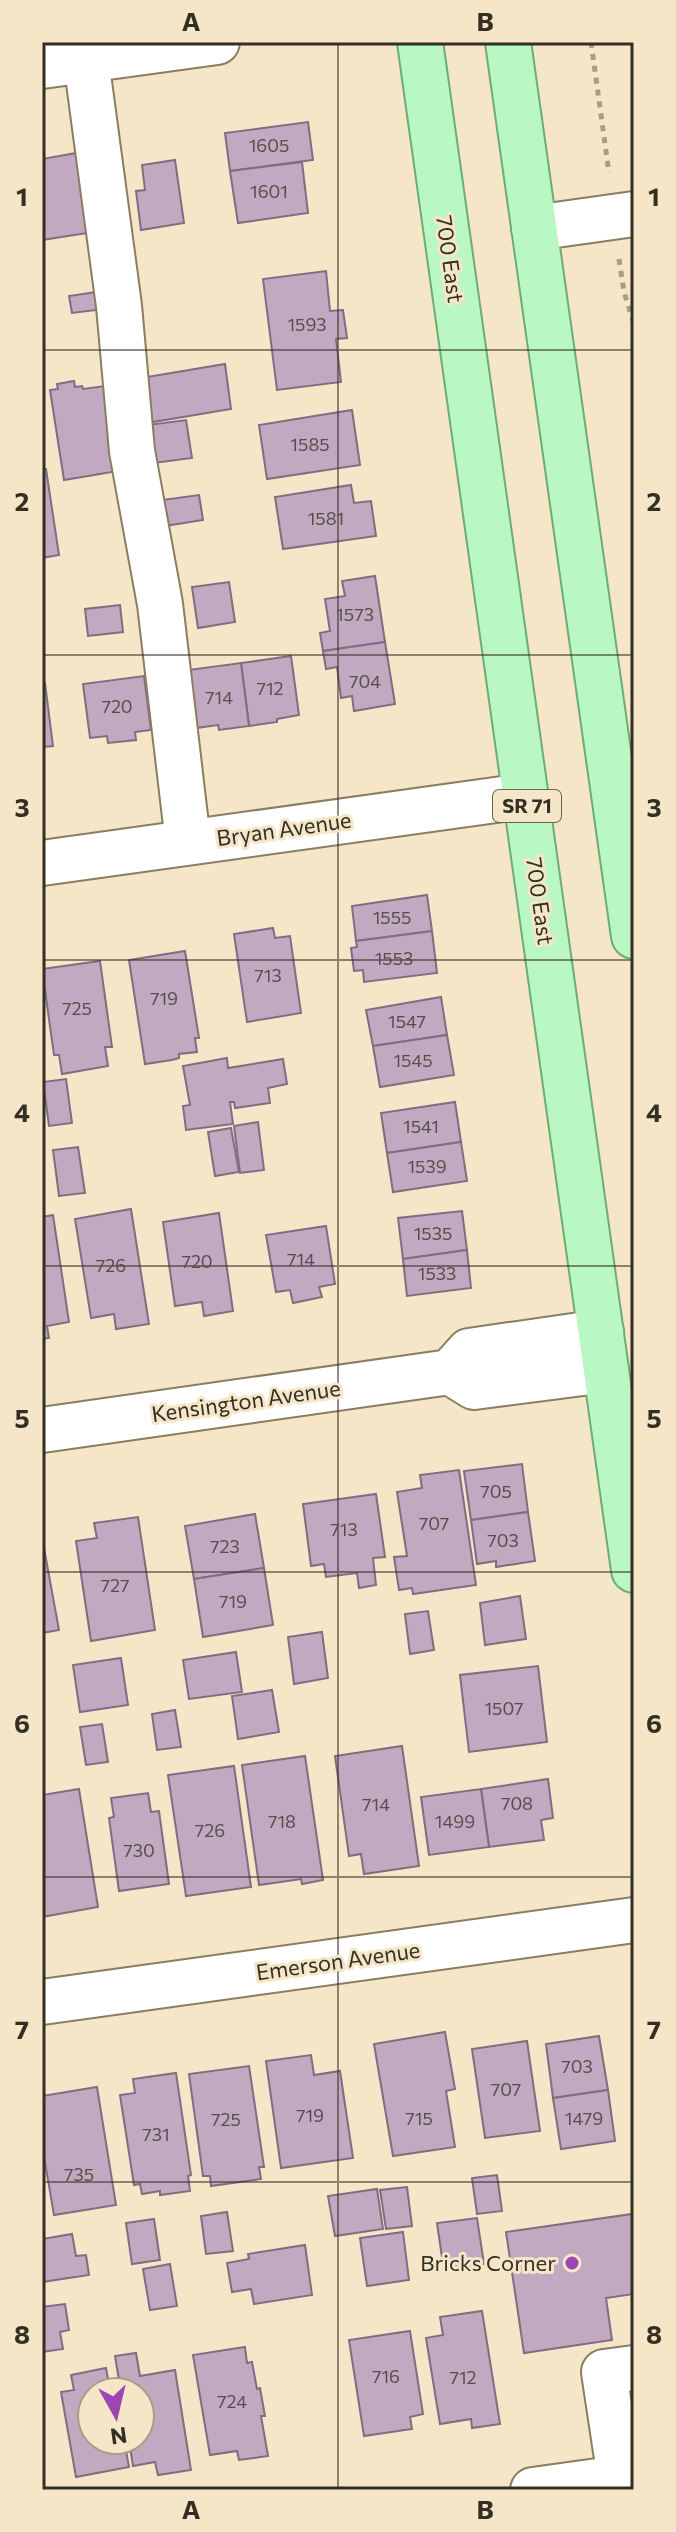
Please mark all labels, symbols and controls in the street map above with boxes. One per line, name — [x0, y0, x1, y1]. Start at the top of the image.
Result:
text: A — [182, 5, 201, 36]
text: B — [476, 5, 494, 36]
house number: 1605 — [249, 134, 289, 156]
text: 1 — [16, 180, 28, 211]
house number: 1601 — [250, 180, 288, 202]
text: 1 — [648, 180, 660, 211]
street label: 700 East — [431, 213, 470, 304]
house number: 1593 — [287, 313, 327, 335]
house number: 1585 — [290, 433, 330, 455]
text: 2 — [15, 485, 29, 516]
text: 2 — [647, 485, 661, 516]
house number: 1581 — [308, 507, 344, 529]
house number: 1573 — [336, 603, 374, 625]
house number: 704 — [349, 670, 381, 692]
house number: 712 — [256, 677, 284, 699]
house number: 714 — [205, 686, 233, 708]
house number: 720 — [101, 695, 133, 717]
road number: SR 71 — [493, 790, 561, 822]
text: 3 — [14, 791, 30, 822]
text: 3 — [646, 791, 662, 822]
street label: Bryan Avenue — [215, 806, 353, 851]
street label: 700 East — [521, 855, 560, 946]
house number: 1555 — [373, 906, 411, 928]
house number: 1553 — [375, 947, 413, 969]
house number: 713 — [254, 964, 282, 986]
house number: 719 — [150, 987, 178, 1009]
house number: 725 — [62, 997, 92, 1019]
house number: 1547 — [388, 1010, 426, 1032]
house number: 1545 — [393, 1049, 433, 1071]
text: 4 — [14, 1096, 30, 1127]
text: 4 — [646, 1096, 662, 1127]
house number: 1541 — [403, 1115, 439, 1137]
house number: 1539 — [407, 1155, 447, 1177]
house number: 1535 — [414, 1222, 452, 1244]
house number: 714 — [287, 1248, 315, 1270]
house number: 720 — [181, 1250, 213, 1272]
house number: 726 — [96, 1254, 126, 1276]
house number: 1533 — [418, 1262, 456, 1284]
street label: Kensington Avenue — [150, 1374, 342, 1427]
text: 5 — [14, 1402, 30, 1433]
text: 5 — [646, 1402, 662, 1433]
house number: 705 — [480, 1480, 512, 1502]
house number: 707 — [419, 1512, 449, 1534]
house number: 713 — [330, 1518, 358, 1540]
house number: 703 — [487, 1529, 519, 1551]
house number: 723 — [210, 1535, 240, 1557]
house number: 727 — [101, 1574, 129, 1596]
house number: 719 — [219, 1590, 247, 1612]
house number: 1507 — [484, 1697, 524, 1719]
text: 6 — [14, 1707, 30, 1738]
text: 6 — [646, 1707, 662, 1738]
house number: 708 — [501, 1792, 533, 1814]
house number: 714 — [362, 1793, 390, 1815]
house number: 718 — [268, 1810, 296, 1832]
house number: 1499 — [435, 1810, 475, 1832]
house number: 726 — [195, 1819, 225, 1841]
house number: 730 — [123, 1839, 155, 1861]
street label: Emerson Avenue — [254, 1936, 422, 1985]
text: 7 — [15, 2013, 29, 2044]
text: 7 — [647, 2013, 661, 2044]
house number: 703 — [561, 2055, 593, 2077]
house number: 707 — [491, 2078, 521, 2100]
house number: 719 — [296, 2104, 324, 2126]
house number: 715 — [405, 2107, 433, 2129]
house number: 1479 — [565, 2107, 603, 2129]
house number: 725 — [211, 2108, 241, 2130]
house number: 731 — [142, 2123, 170, 2145]
house number: 735 — [64, 2163, 94, 2185]
place label: Bricks Corner — [420, 2249, 556, 2276]
marker: Bricks Corner — [563, 2254, 581, 2272]
text: 8 — [14, 2318, 30, 2349]
text: 8 — [646, 2318, 662, 2349]
house number: 716 — [372, 2365, 400, 2387]
house number: 712 — [449, 2366, 477, 2388]
north arrow — [76, 2376, 156, 2456]
house number: 724 — [217, 2390, 247, 2412]
text: N — [109, 2422, 129, 2451]
text: A — [182, 2493, 201, 2524]
text: B — [476, 2493, 494, 2524]

